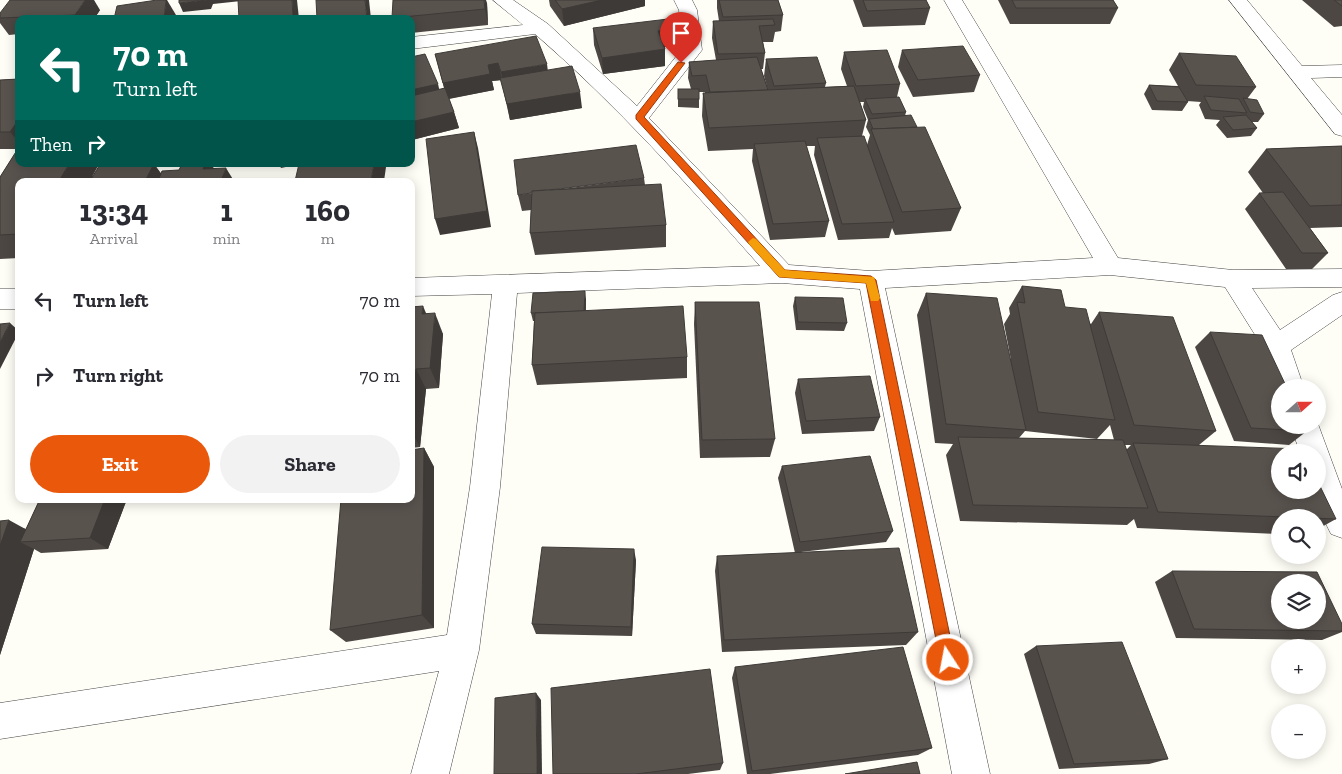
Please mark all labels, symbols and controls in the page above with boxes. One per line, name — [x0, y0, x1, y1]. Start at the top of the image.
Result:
pin — [660, 12, 702, 63]
icon: arrive — [667, 19, 695, 47]
text: 70 m — [113, 33, 188, 75]
icon: left — [30, 35, 95, 100]
text: Turn left — [113, 75, 197, 102]
icon: right — [82, 130, 110, 158]
text: Then — [30, 133, 72, 156]
text: 13:34 — [80, 193, 148, 229]
text: 1 — [221, 193, 233, 229]
text: 160 — [305, 193, 350, 229]
text: Arrival — [90, 229, 138, 248]
text: min — [213, 229, 240, 248]
text: m — [321, 229, 335, 248]
icon: left — [30, 287, 58, 315]
text: Turn left — [73, 289, 148, 312]
text: 70 m — [359, 289, 400, 312]
icon: right — [30, 362, 58, 390]
text: Turn right — [73, 364, 163, 387]
text: 70 m — [359, 364, 400, 387]
north arrow — [1271, 379, 1326, 434]
map controls — [1271, 379, 1326, 759]
button: Exit — [30, 435, 210, 493]
button: Share — [220, 435, 400, 493]
button: sound — [1271, 444, 1326, 499]
button: search — [1271, 509, 1326, 564]
button: layers — [1271, 574, 1326, 629]
position arrow — [921, 633, 973, 685]
button: + — [1271, 639, 1326, 694]
button: − — [1271, 704, 1326, 759]

